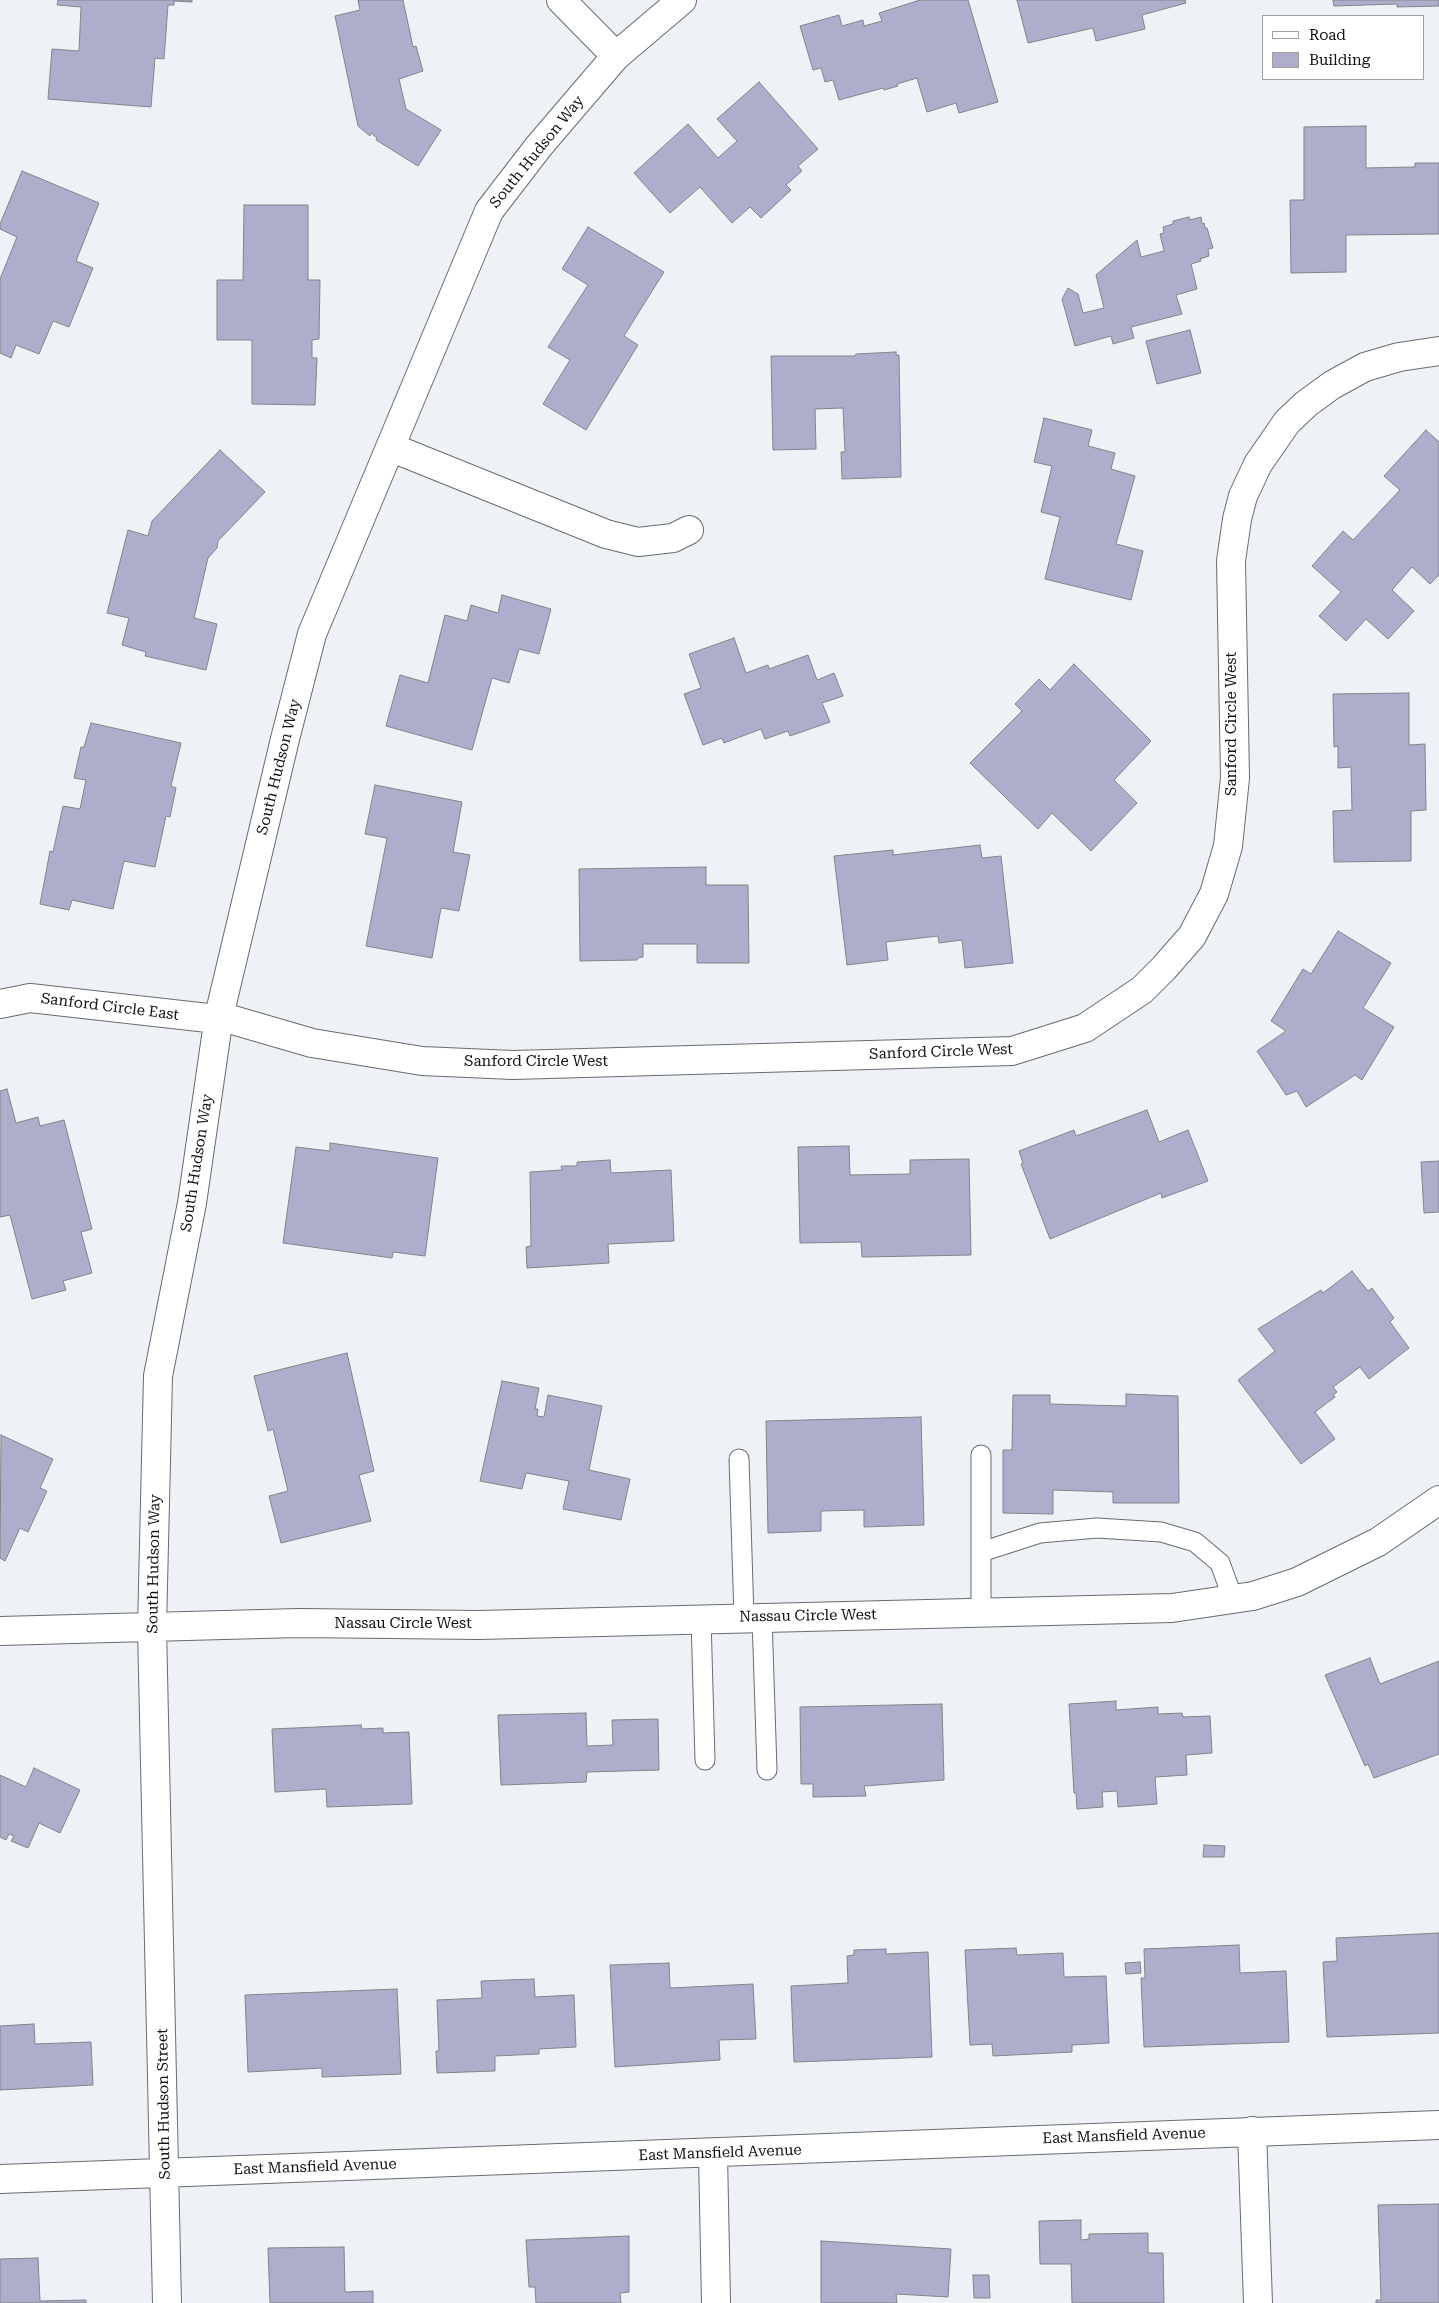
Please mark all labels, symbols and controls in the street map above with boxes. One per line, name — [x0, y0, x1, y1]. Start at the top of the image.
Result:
legend — [1262, 15, 1424, 80]
text: Road — [1309, 26, 1346, 44]
text: Building — [1309, 51, 1370, 69]
street label: South Hudson Way — [486, 92, 588, 212]
street label: Sanford Circle West — [1223, 652, 1241, 796]
street label: South Hudson Way — [253, 697, 305, 837]
street label: Sanford Circle East — [40, 990, 180, 1024]
street label: Sanford Circle West — [869, 1040, 1013, 1064]
street label: Sanford Circle West — [464, 1053, 608, 1071]
street label: South Hudson Way — [177, 1093, 217, 1233]
street label: South Hudson Way — [144, 1494, 164, 1634]
street label: Nassau Circle West — [739, 1606, 877, 1626]
street label: Nassau Circle West — [334, 1615, 472, 1633]
street label: South Hudson Street — [154, 2028, 174, 2180]
street label: East Mansfield Avenue — [1042, 2124, 1206, 2148]
street label: East Mansfield Avenue — [638, 2141, 802, 2165]
street label: East Mansfield Avenue — [233, 2155, 397, 2179]

